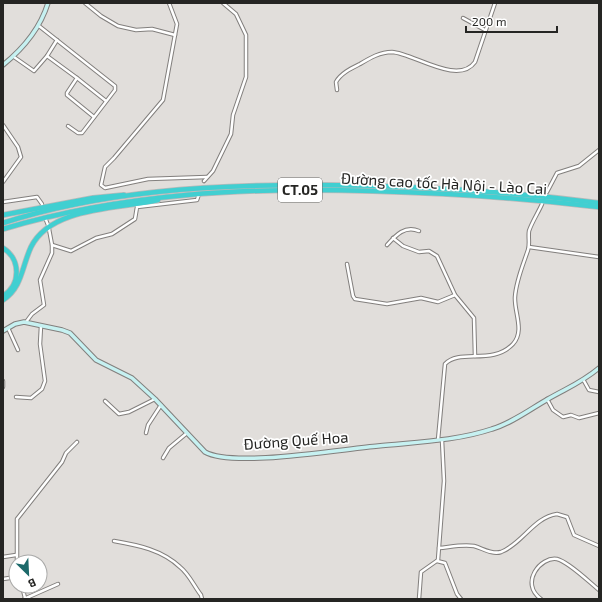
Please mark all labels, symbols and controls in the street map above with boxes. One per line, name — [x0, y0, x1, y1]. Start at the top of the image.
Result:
scale bar — [466, 8, 557, 34]
text: 200 m — [472, 14, 506, 28]
street label: Đường cao tốc Hà Nội - Lào Cai — [341, 169, 548, 197]
road number: CT.05 — [278, 178, 322, 202]
street label: Đường Quế Hoa — [243, 427, 349, 454]
north arrow — [8, 554, 48, 594]
text: B — [26, 576, 38, 591]

